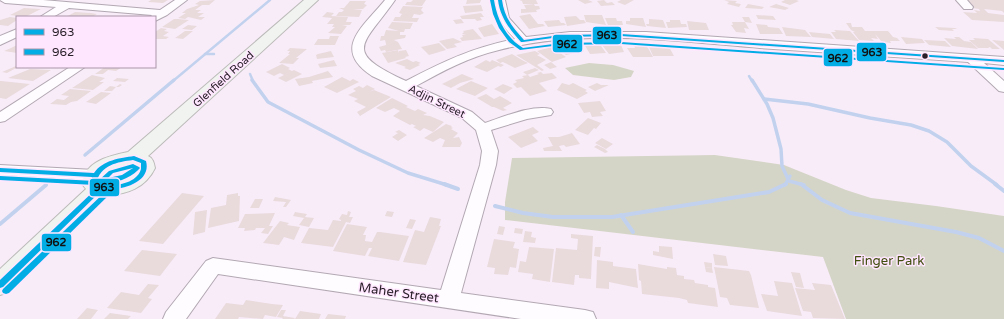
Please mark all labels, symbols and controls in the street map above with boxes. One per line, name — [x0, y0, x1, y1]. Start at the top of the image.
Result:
legend — [16, 16, 156, 68]
text: 963 — [52, 25, 75, 39]
line badge: 963 — [592, 26, 622, 45]
text: 963 — [597, 29, 617, 42]
line badge: 962 — [552, 34, 583, 53]
text: 962 — [557, 38, 577, 51]
line badge: 963 — [856, 42, 887, 62]
text: 962 — [52, 45, 75, 59]
text: 963 — [862, 46, 882, 59]
line badge: 962 — [823, 48, 853, 67]
street label: Glenfield Road — [190, 49, 256, 110]
unlabelled marker — [920, 51, 930, 61]
text: 962 — [828, 52, 848, 65]
street label: Adjin Street — [406, 82, 467, 121]
line badge: 963 — [89, 178, 120, 197]
text: 963 — [94, 181, 114, 194]
line badge: 962 — [41, 233, 72, 252]
text: 962 — [46, 236, 66, 249]
park label: Finger Park — [854, 253, 924, 269]
street label: Maher Street — [358, 279, 440, 307]

